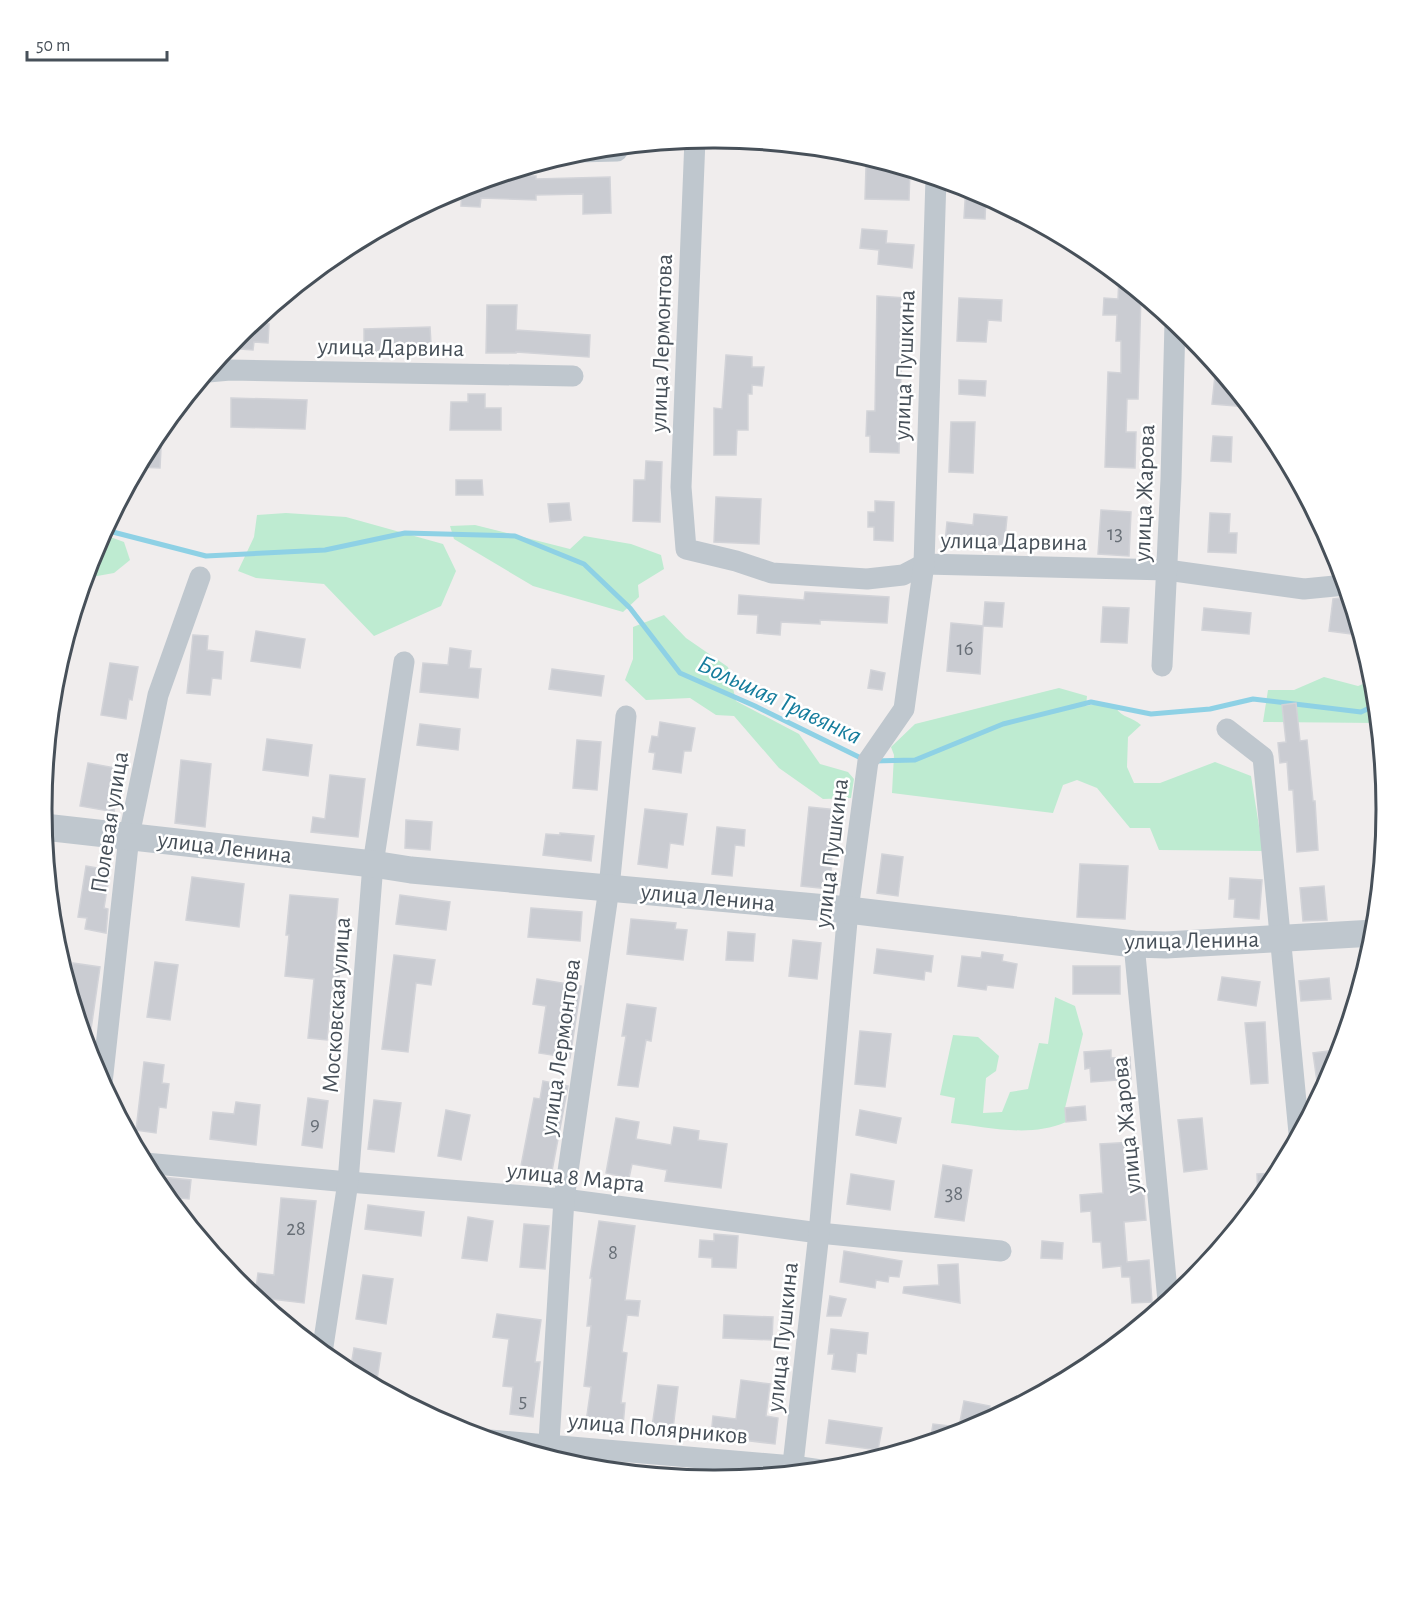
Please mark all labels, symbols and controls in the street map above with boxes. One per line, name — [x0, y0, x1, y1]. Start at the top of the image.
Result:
scale bar — [27, 24, 166, 62]
text: 50 m — [36, 37, 70, 55]
street label: улица Лермонтова — [647, 253, 677, 434]
street label: улица Пушкина — [890, 289, 920, 442]
street label: улица Дарвина — [316, 335, 465, 361]
street label: улица Жарова — [1131, 424, 1159, 563]
house number: 13 — [1107, 523, 1123, 544]
street label: улица Дарвина — [939, 529, 1088, 555]
house number: 16 — [956, 638, 974, 659]
water label: Большая Травянка — [694, 651, 866, 749]
street label: Полевая улица — [87, 750, 133, 895]
street label: улица Пушкина — [811, 777, 853, 930]
street label: улица Ленина — [156, 828, 293, 868]
street label: улица Ленина — [639, 880, 776, 916]
street label: Московская улица — [319, 916, 355, 1094]
street label: улица Ленина — [1123, 928, 1260, 954]
street label: улица Лермонтова — [537, 957, 585, 1138]
street label: улица Жарова — [1108, 1055, 1146, 1195]
house number: 9 — [310, 1113, 320, 1134]
street label: улица 8 Марта — [505, 1159, 646, 1197]
house number: 38 — [945, 1183, 963, 1204]
house number: 28 — [286, 1218, 306, 1239]
house number: 8 — [608, 1242, 618, 1263]
street label: улица Пушкина — [763, 1261, 803, 1414]
house number: 5 — [519, 1390, 527, 1411]
street label: улица Полярников — [566, 1409, 749, 1449]

